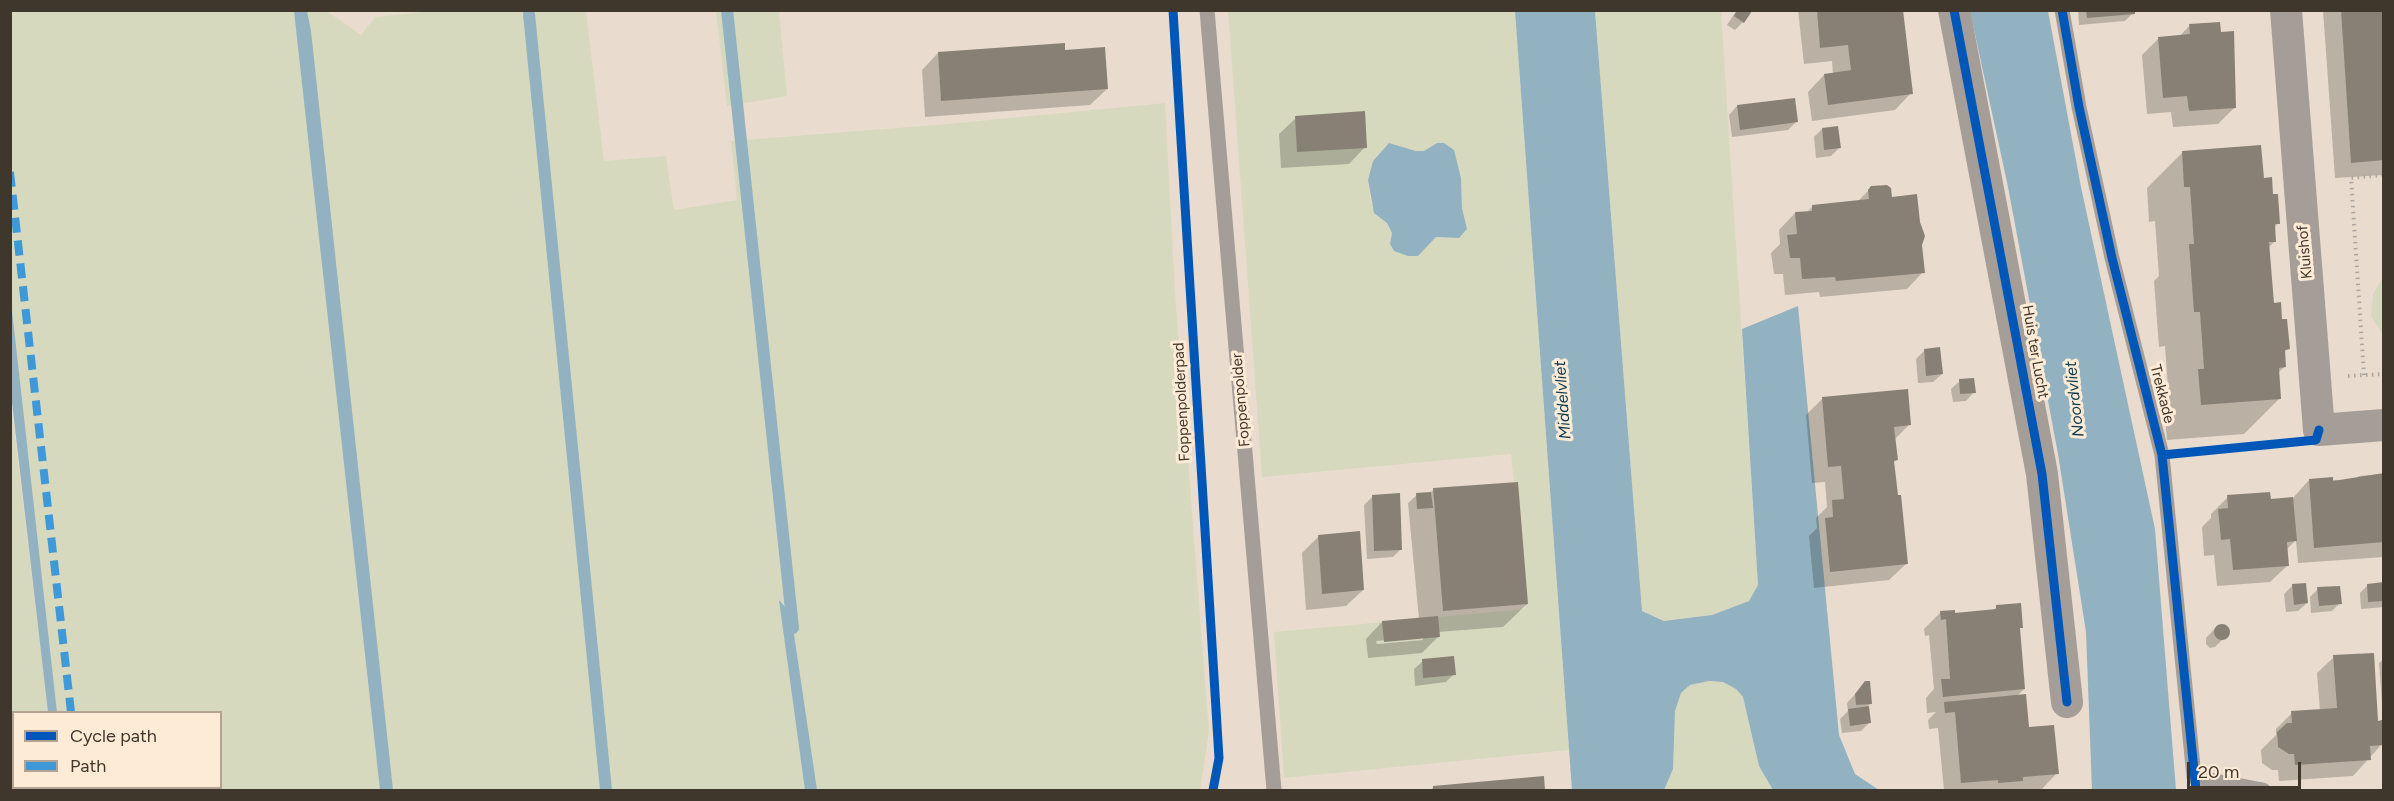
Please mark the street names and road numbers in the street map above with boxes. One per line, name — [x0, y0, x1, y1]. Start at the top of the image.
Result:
street label: Kluishof — [2294, 224, 2316, 280]
street label: Huis ter Lucht — [2018, 304, 2052, 400]
street label: Foppenpolderpad — [1170, 342, 1194, 462]
street label: Foppenpolder — [1228, 352, 1254, 448]
street label: Trekkade — [2146, 363, 2178, 425]

